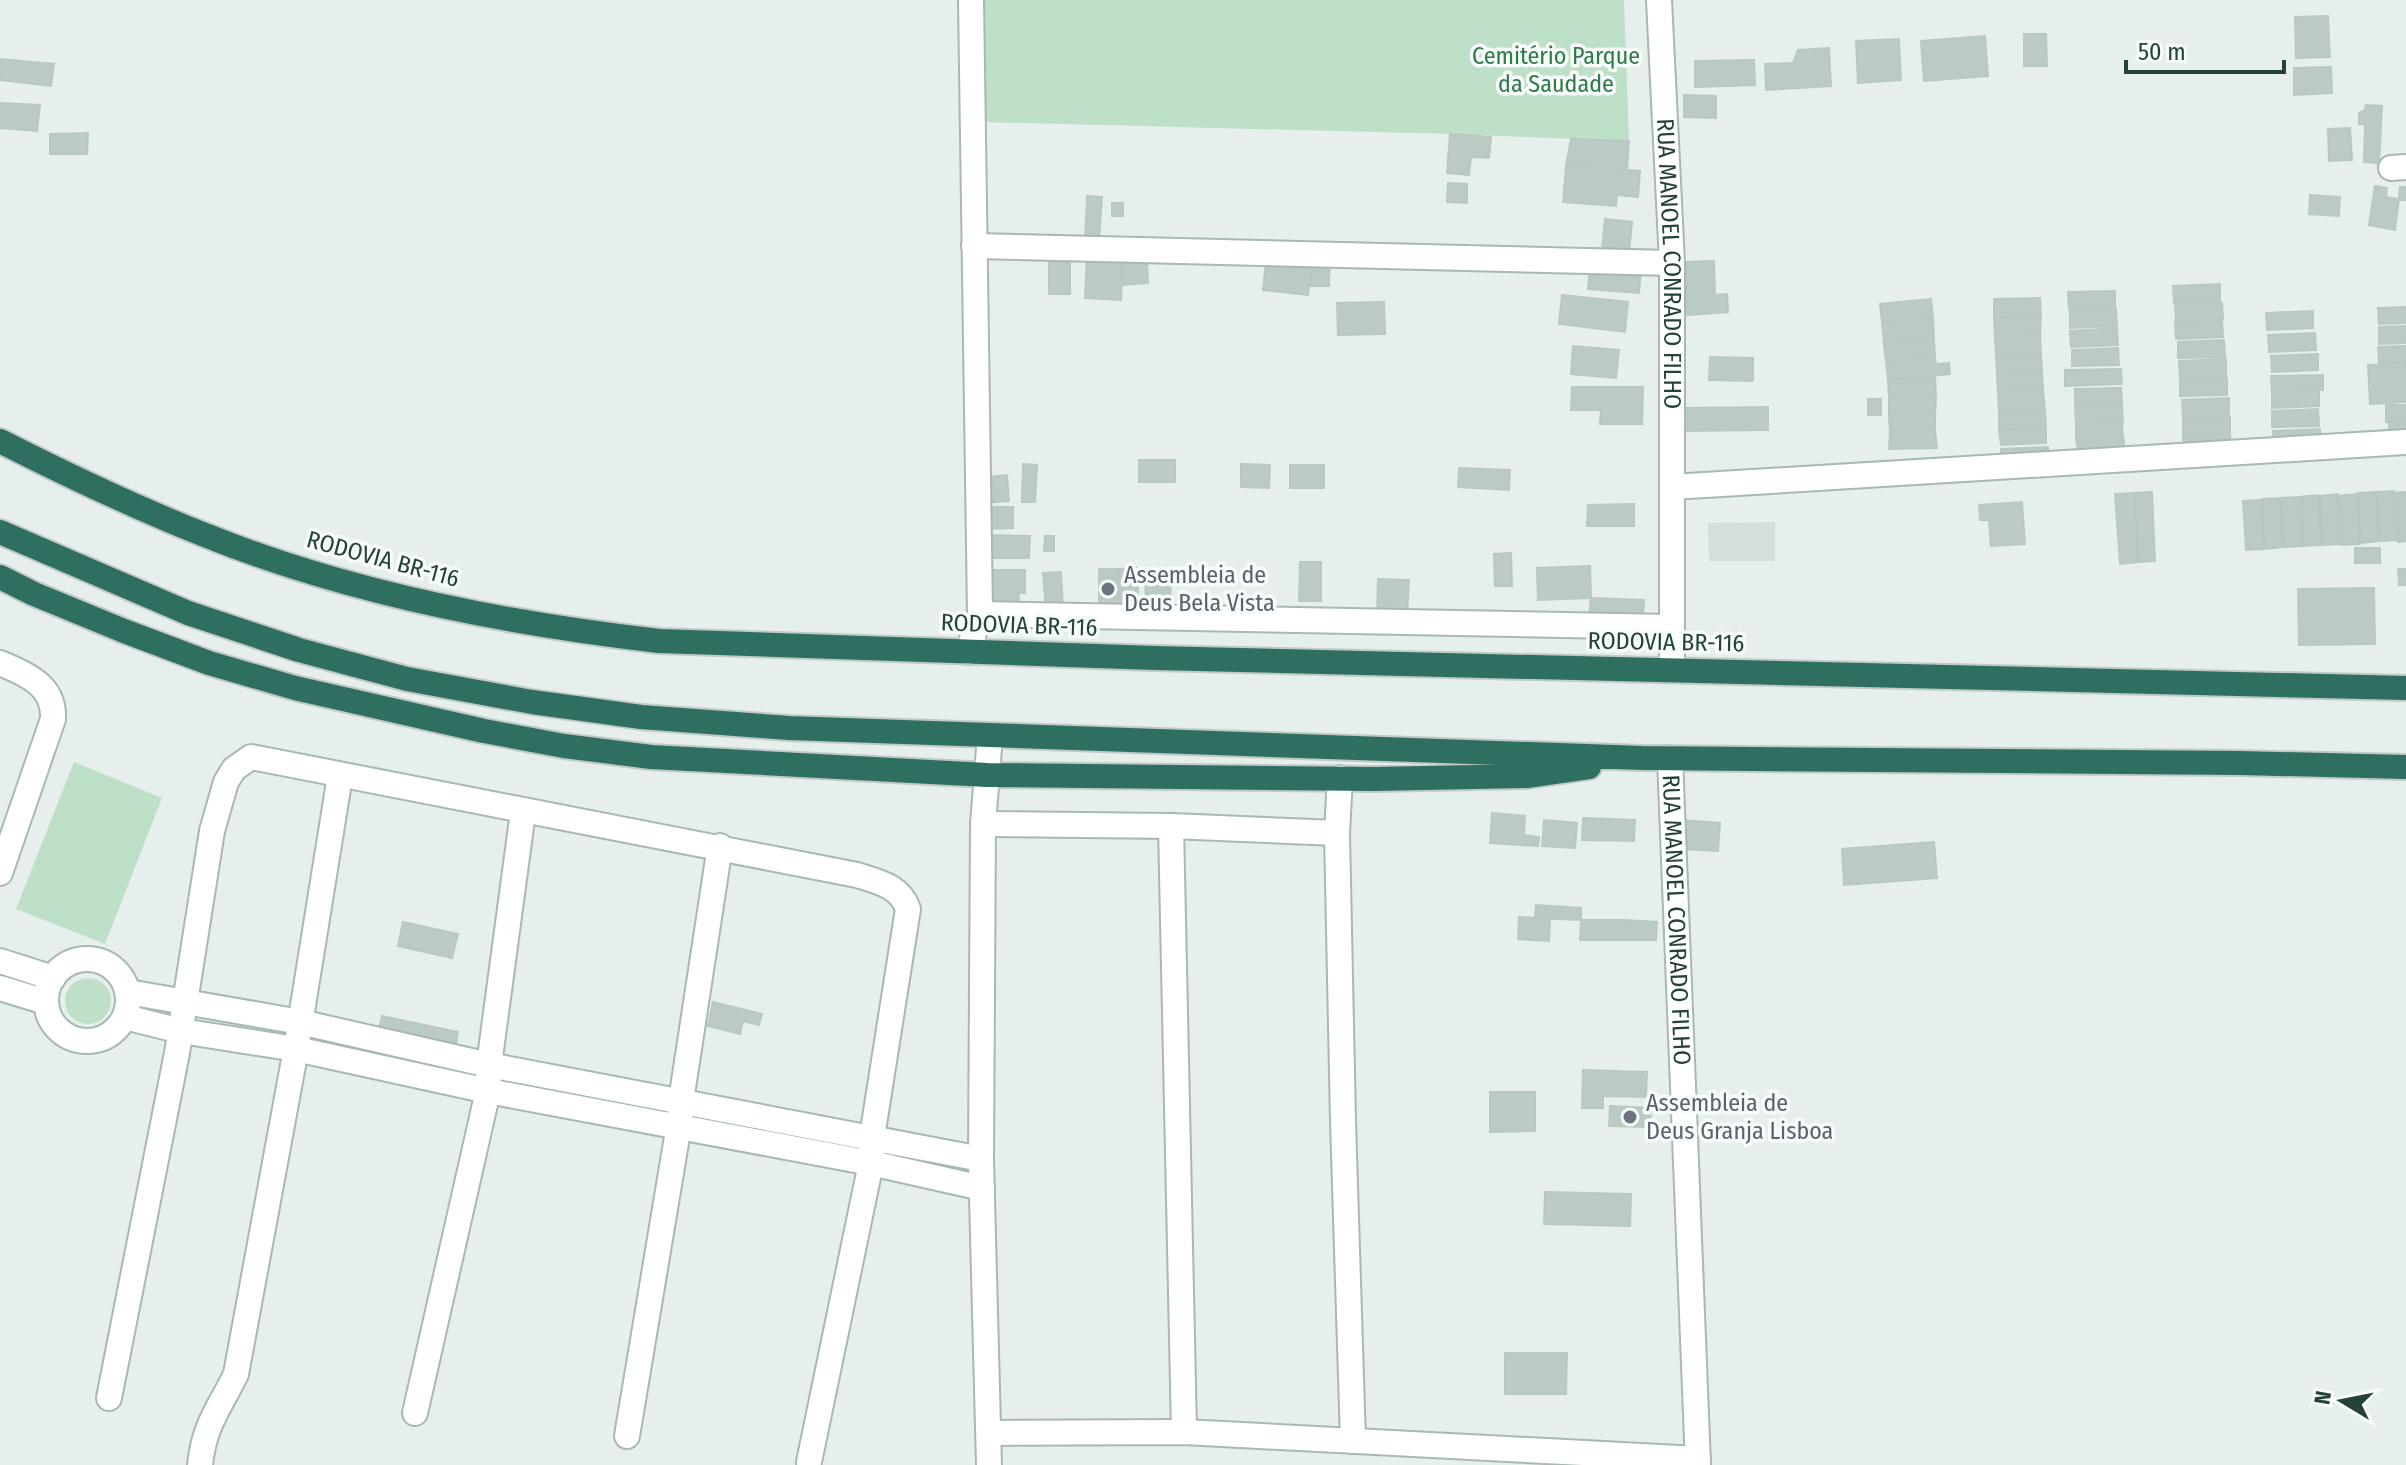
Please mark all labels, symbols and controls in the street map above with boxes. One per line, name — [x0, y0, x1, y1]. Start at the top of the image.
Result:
scale bar — [2126, 24, 2284, 74]
text: 50 m — [2138, 38, 2186, 66]
park label: Cemitério Parque da Saudade — [1472, 42, 1640, 98]
street label: RUA MANOEL CONRADO FILHO — [1651, 118, 1686, 409]
street label: RODOVIA BR-116 — [304, 525, 462, 593]
place label: Assembleia de Deus Bela Vista — [1124, 561, 1275, 617]
marker: Assembleia de Deus Bela Vista — [1099, 580, 1117, 598]
street label: RODOVIA BR-116 — [940, 608, 1098, 642]
street label: RODOVIA BR-116 — [1587, 627, 1745, 657]
street label: RUA MANOEL CONRADO FILHO — [1657, 774, 1696, 1066]
place label: Assembleia de Deus Granja Lisboa — [1646, 1089, 1833, 1145]
marker: Assembleia de Deus Granja Lisboa — [1621, 1108, 1639, 1126]
north arrow — [2302, 1361, 2382, 1441]
text: N — [2308, 1389, 2337, 1406]

